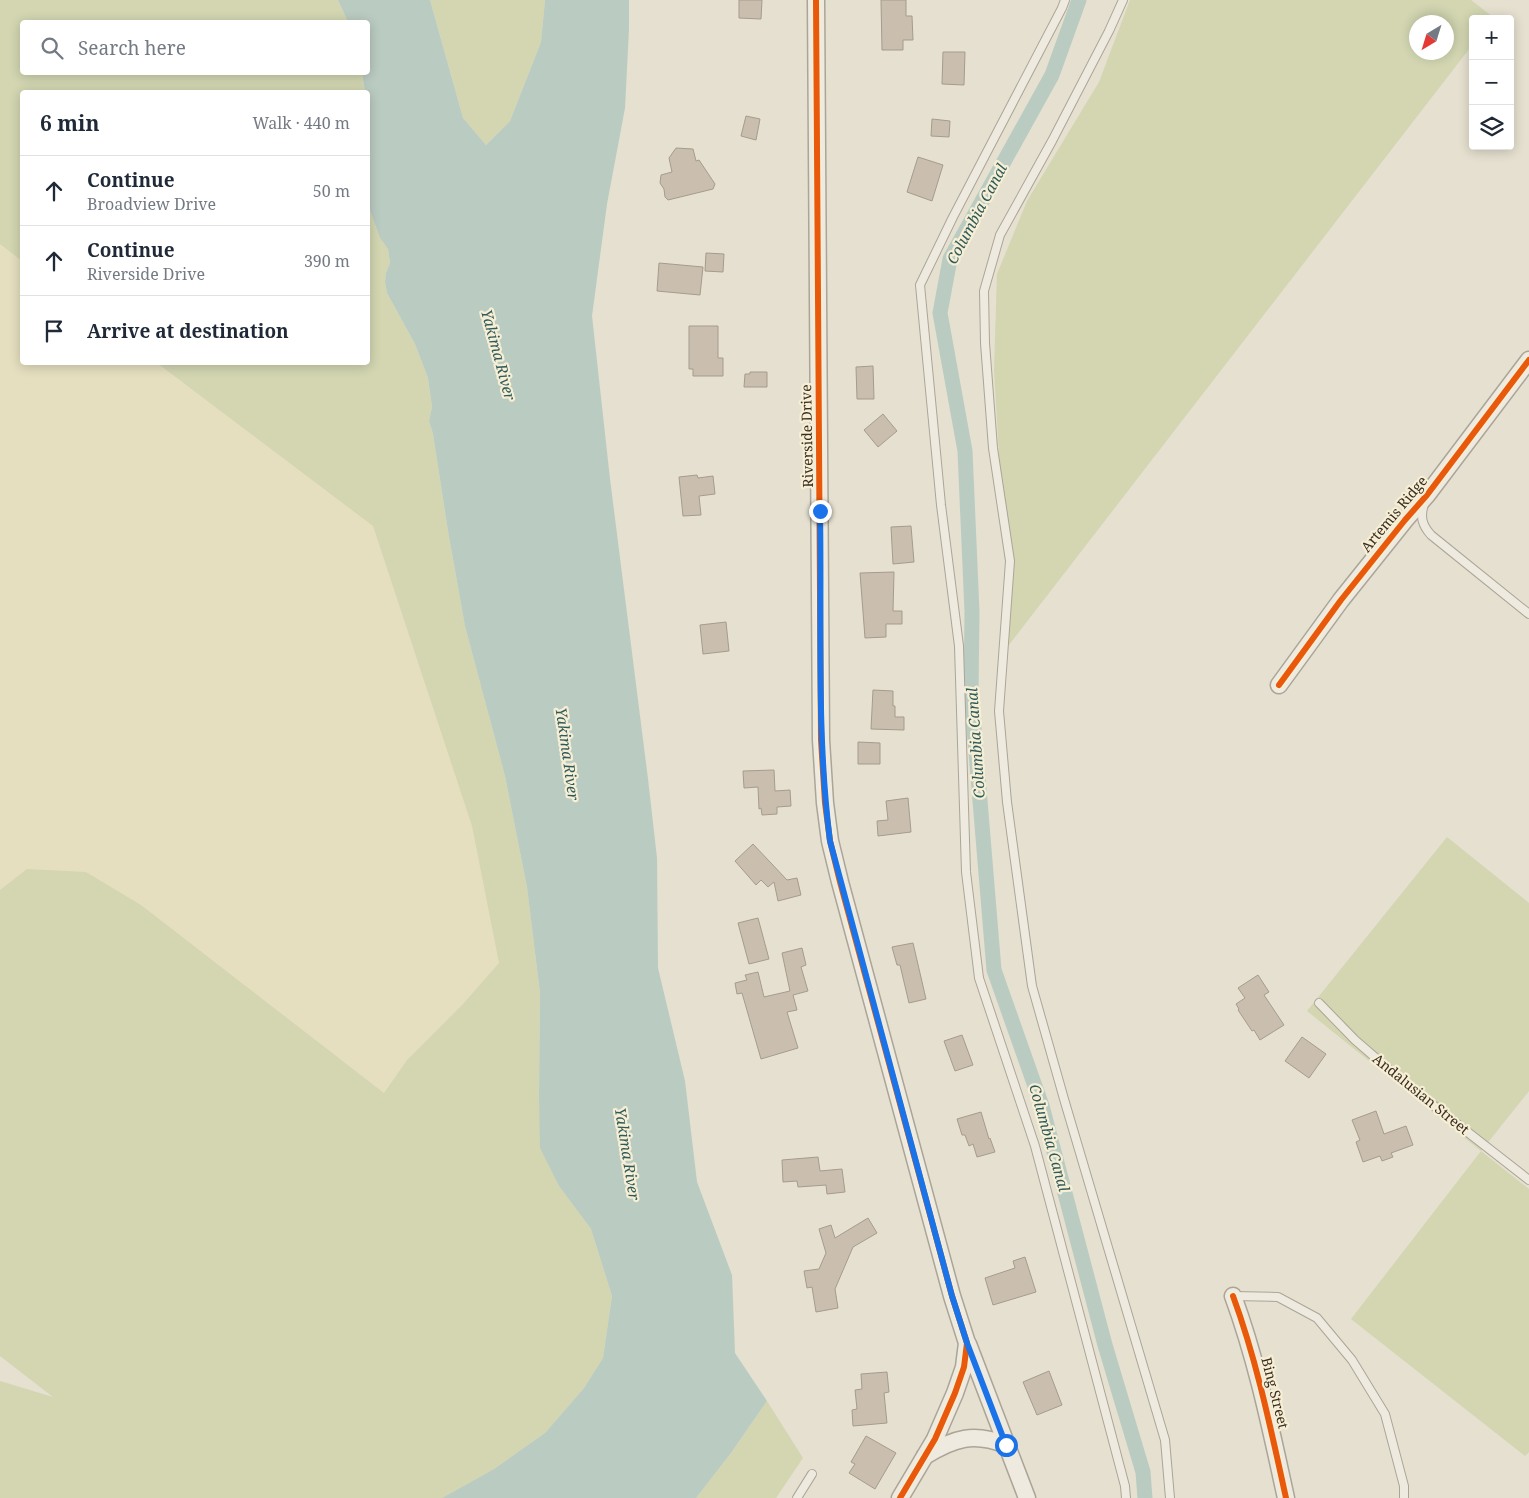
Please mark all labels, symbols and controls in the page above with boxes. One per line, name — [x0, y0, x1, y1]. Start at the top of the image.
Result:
north arrow — [1409, 15, 1454, 60]
map controls — [1469, 15, 1514, 150]
button: + — [1469, 15, 1514, 60]
search box — [20, 20, 370, 75]
icon: search — [38, 34, 66, 62]
text: Search here — [78, 35, 186, 61]
button: − — [1469, 60, 1514, 105]
button: layers — [1469, 105, 1514, 150]
text: 6 min — [40, 109, 99, 137]
text: Walk · 440 m — [253, 112, 350, 134]
water label: Columbia Canal — [941, 159, 1011, 267]
text: Continue — [87, 167, 175, 193]
icon: ahead — [40, 177, 68, 205]
text: 50 m — [313, 180, 350, 202]
text: Broadview Drive — [87, 193, 216, 215]
text: Continue — [87, 237, 175, 263]
icon: ahead — [40, 247, 68, 275]
text: 390 m — [304, 250, 350, 272]
text: Riverside Drive — [87, 263, 205, 285]
water label: Yakima River — [477, 307, 521, 403]
icon: arrive — [40, 317, 68, 345]
text: Arrive at destination — [87, 318, 289, 344]
street label: Riverside Drive — [796, 384, 817, 488]
street label: Artemis Ridge — [1356, 472, 1431, 556]
route end — [809, 500, 832, 523]
water label: Columbia Canal — [961, 687, 989, 799]
water label: Yakima River — [552, 706, 585, 802]
street label: Andalusian Street — [1369, 1049, 1474, 1138]
water label: Columbia Canal — [1025, 1082, 1075, 1194]
water label: Yakima River — [611, 1106, 645, 1202]
street label: Bing Street — [1257, 1355, 1294, 1431]
route start — [995, 1434, 1018, 1457]

